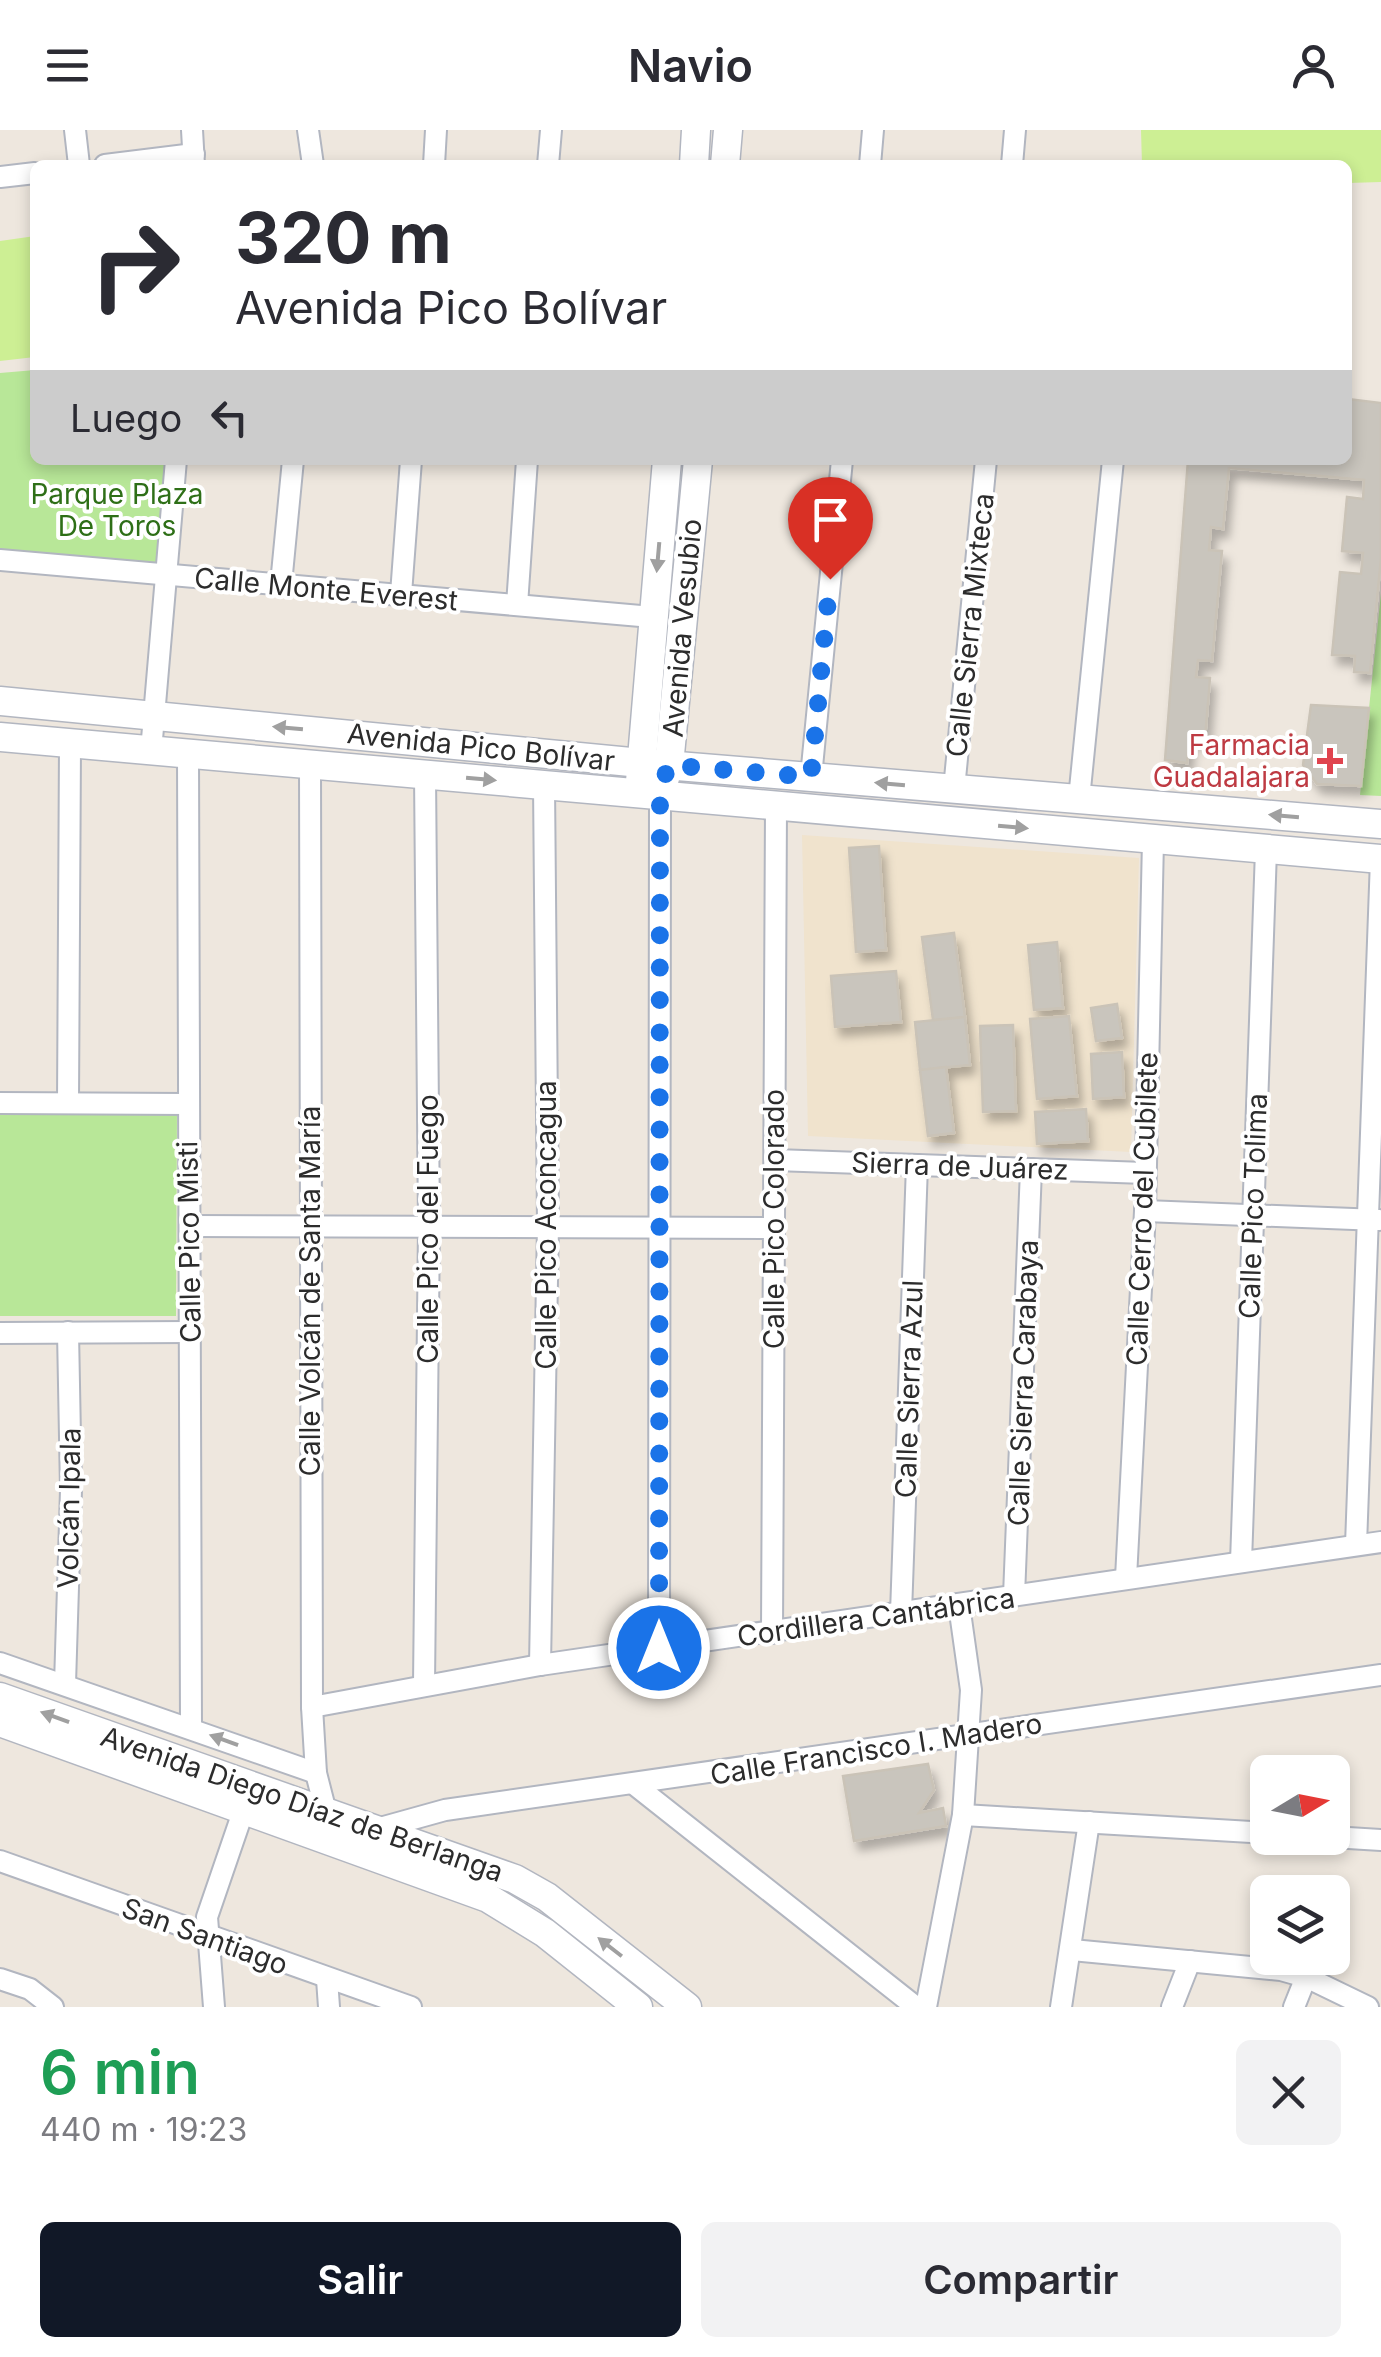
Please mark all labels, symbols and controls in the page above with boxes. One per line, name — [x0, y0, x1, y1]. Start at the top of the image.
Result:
icon: menu — [40, 38, 95, 93]
text: Navio — [628, 38, 753, 93]
icon: person — [1286, 38, 1341, 93]
text: 320 m — [235, 195, 452, 280]
icon: right — [70, 200, 200, 330]
text: Avenida Pico Bolívar — [235, 280, 667, 335]
icon: left — [202, 390, 257, 445]
text: Luego — [70, 395, 182, 441]
park label: Parque Plaza De Toros — [30, 477, 204, 543]
pin — [788, 477, 873, 580]
street label: Calle Sierra Mixteca — [939, 491, 1001, 759]
icon: arrive — [803, 492, 858, 547]
street label: Avenida Vesubio — [656, 517, 708, 739]
one-way arrow — [649, 542, 665, 574]
street label: Calle Monte Everest — [193, 561, 459, 617]
street label: Avenida Pico Bolívar — [346, 716, 616, 778]
one-way arrow — [271, 720, 303, 736]
place label: Farmacia Guadalajara — [1153, 728, 1310, 794]
marker: Farmacia Guadalajara — [1319, 750, 1341, 772]
one-way arrow — [465, 771, 497, 787]
one-way arrow — [874, 775, 906, 791]
one-way arrow — [1267, 808, 1299, 824]
one-way arrow — [998, 819, 1030, 835]
street label: Calle Cerro del Cubilete — [1120, 1052, 1164, 1366]
street label: Calle Pico Aconcagua — [529, 1080, 563, 1370]
street label: Calle Pico Colorado — [757, 1089, 791, 1349]
street label: Calle Pico Tolima — [1232, 1093, 1274, 1319]
street label: Calle Pico del Fuego — [411, 1094, 445, 1364]
street label: Calle Volcán de Santa María — [293, 1106, 327, 1476]
street label: Calle Pico Misti — [170, 1141, 208, 1343]
street label: Sierra de Juárez — [851, 1145, 1069, 1187]
street label: Calle Sierra Carabaya — [1001, 1239, 1045, 1527]
street label: Calle Sierra Azul — [888, 1279, 930, 1499]
street label: Volcán Ipala — [51, 1427, 87, 1589]
street label: Cordillera Cantábrica — [735, 1581, 1017, 1653]
position arrow — [607, 1596, 711, 1700]
street label: Calle Francisco I. Madero — [708, 1706, 1044, 1792]
one-way arrow — [40, 1709, 70, 1724]
street label: Avenida Diego Díaz de Berlanga — [96, 1719, 508, 1889]
one-way arrow — [209, 1732, 239, 1747]
north arrow — [1250, 1755, 1350, 1855]
map controls — [1250, 1755, 1350, 1975]
button: layers — [1250, 1875, 1350, 1975]
street label: San Santiago — [117, 1890, 293, 1982]
one-way arrow — [597, 1937, 623, 1958]
text: 6 min — [40, 2036, 200, 2108]
button: close — [1236, 2040, 1341, 2145]
text: 440 m · 19:23 — [40, 2110, 247, 2149]
button: Salir — [40, 2222, 681, 2337]
button: Compartir — [701, 2222, 1341, 2337]

